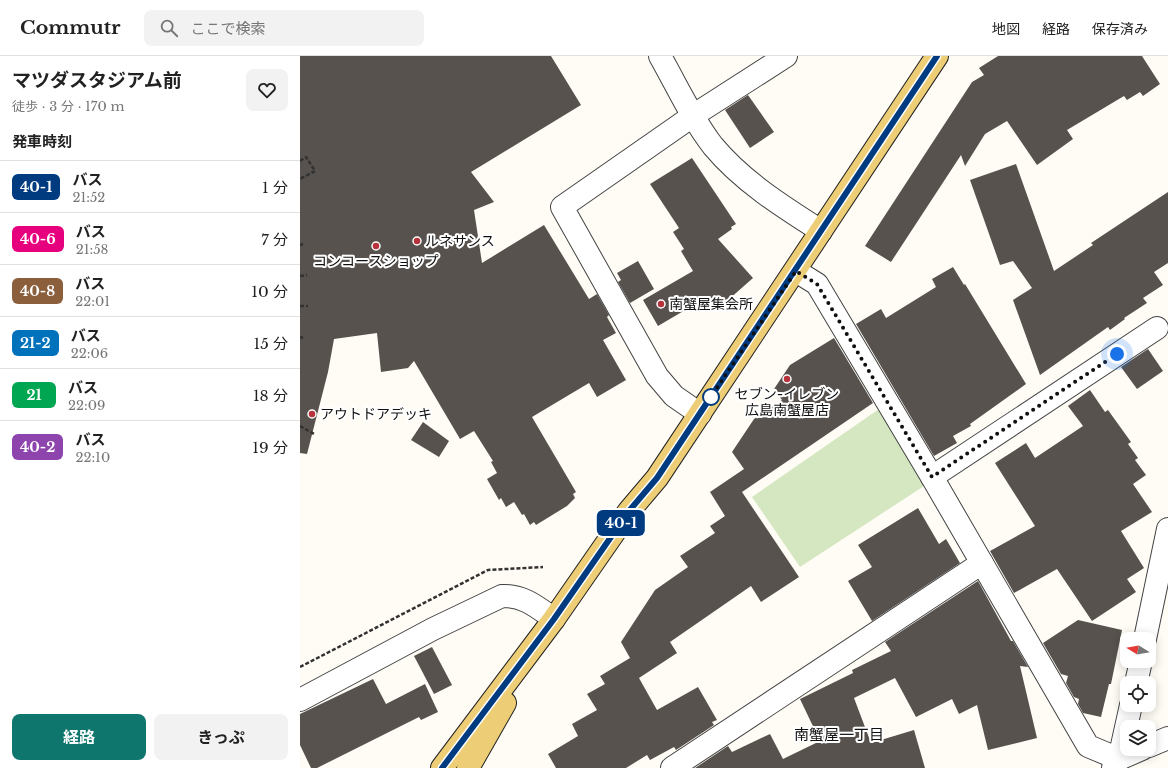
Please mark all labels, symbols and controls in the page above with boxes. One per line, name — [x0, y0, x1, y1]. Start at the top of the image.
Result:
search box — [144, 10, 424, 46]
text: Commutr — [20, 16, 120, 39]
icon: search — [158, 17, 180, 39]
text: ここで検索 — [190, 19, 265, 38]
text: 地図 — [992, 20, 1020, 38]
text: 経路 — [1042, 20, 1070, 38]
text: 保存済み — [1092, 20, 1148, 38]
text: マツダスタジアム前 — [12, 69, 182, 92]
button: heart — [246, 69, 288, 111]
text: 徒歩 · 3 分 · 170 m — [12, 98, 124, 115]
text: 発車時刻 — [12, 132, 72, 151]
text: バス — [72, 170, 102, 189]
text: 40-1 — [20, 178, 52, 196]
text: 1 分 — [262, 178, 288, 197]
text: 21:52 — [72, 189, 105, 206]
text: バス — [76, 222, 106, 241]
text: 40-6 — [20, 230, 56, 248]
text: 7 分 — [261, 230, 288, 249]
place label: ルネサンス — [425, 232, 495, 250]
marker: ルネサンス — [412, 236, 422, 246]
text: 21:58 — [76, 241, 108, 258]
marker: コンコースショップ — [371, 241, 381, 251]
place label: コンコースショップ — [313, 252, 439, 270]
text: バス — [75, 274, 105, 293]
text: 40-8 — [20, 282, 55, 300]
text: 10 分 — [251, 282, 288, 301]
text: 22:01 — [75, 293, 110, 310]
place label: 南蟹屋集会所 — [669, 295, 753, 313]
marker: 南蟹屋集会所 — [656, 299, 666, 309]
text: バス — [71, 326, 101, 345]
text: 21-2 — [20, 334, 51, 352]
text: 15 分 — [253, 334, 288, 353]
your location — [1107, 344, 1127, 364]
text: 22:06 — [71, 345, 108, 362]
marker: セブン-イレブン 広島南蟹屋店 — [782, 374, 792, 384]
text: バス — [68, 378, 98, 397]
place label: セブン-イレブン 広島南蟹屋店 — [735, 385, 839, 419]
text: 21 — [26, 386, 42, 404]
text: 18 分 — [253, 386, 288, 405]
unlabelled marker — [702, 388, 720, 406]
text: 22:09 — [68, 397, 105, 414]
place label: アウトドアデッキ — [320, 405, 432, 423]
marker: アウトドアデッキ — [307, 409, 317, 419]
text: バス — [75, 430, 105, 449]
text: 40-2 — [20, 438, 55, 456]
text: 19 分 — [252, 438, 288, 457]
text: 22:10 — [75, 449, 110, 466]
line badge: 40-1 — [593, 510, 649, 536]
text: 40-1 — [605, 514, 637, 532]
north arrow — [1120, 632, 1156, 668]
map controls — [1120, 632, 1156, 756]
button: locate — [1120, 676, 1156, 712]
button: 経路 — [12, 714, 146, 760]
button: きっぷ — [154, 714, 288, 760]
button: layers — [1120, 720, 1156, 756]
district label: 南蟹屋一丁目 — [794, 725, 884, 744]

